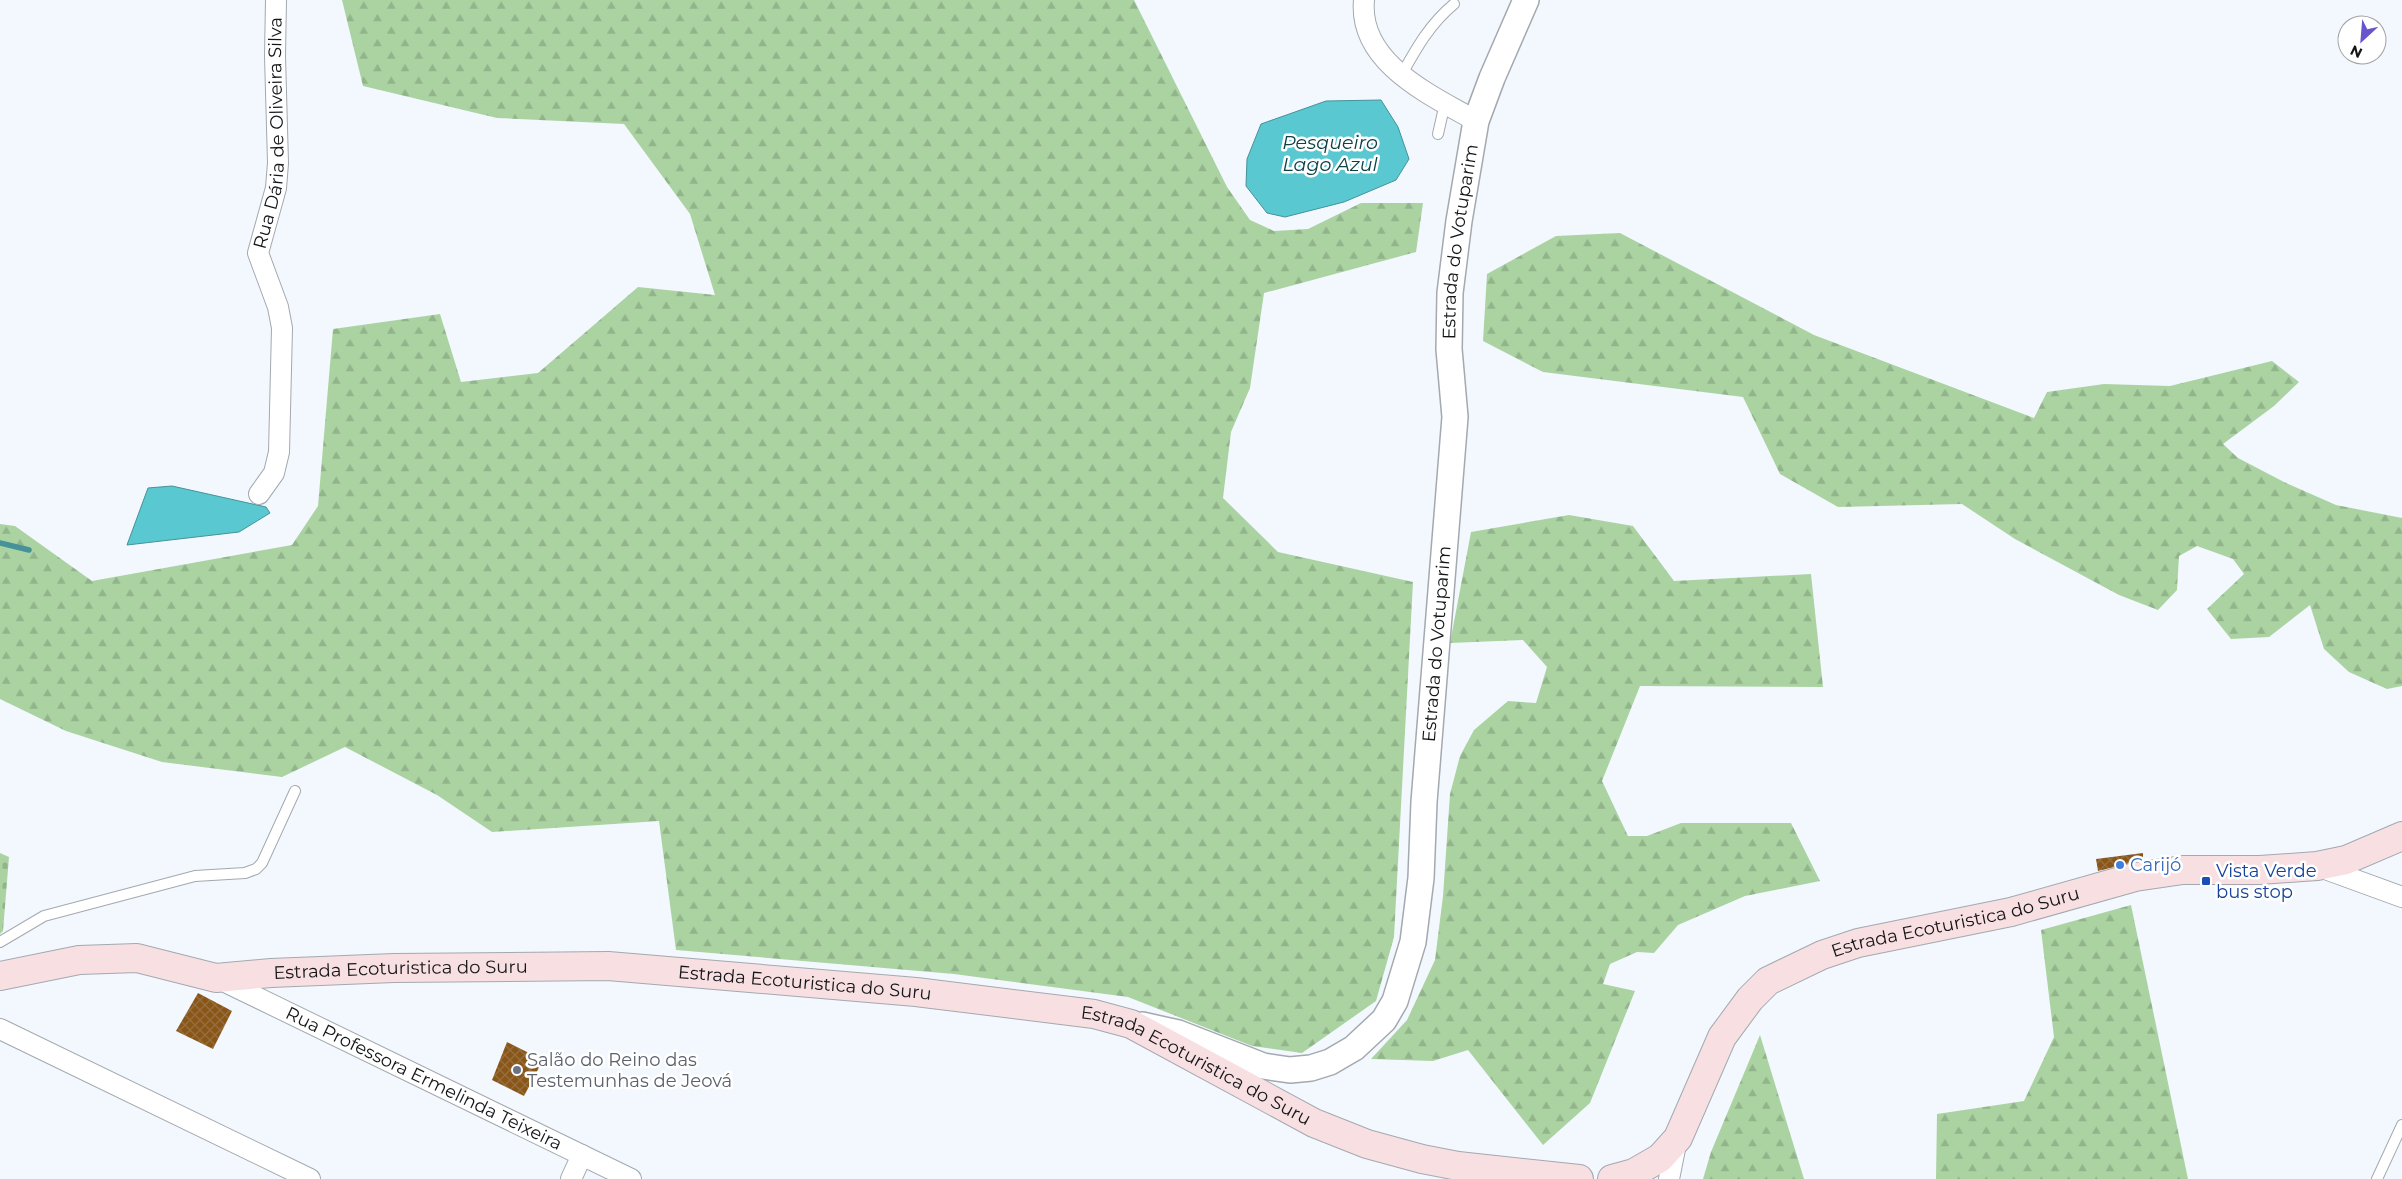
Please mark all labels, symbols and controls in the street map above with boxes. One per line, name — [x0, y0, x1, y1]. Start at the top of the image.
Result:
north arrow — [2337, 15, 2387, 65]
street label: Rua Dária de Oliveira Silva — [249, 17, 289, 251]
text: N — [2347, 41, 2365, 62]
water label: Pesqueiro Lago Azul — [1282, 131, 1378, 176]
street label: Estrada do Votuparim — [1438, 142, 1483, 340]
street label: Estrada do Votuparim — [1418, 545, 1456, 743]
place label: Carijó — [2130, 854, 2181, 876]
marker: Carijó — [2114, 859, 2126, 871]
place label: Vista Verde bus stop — [2216, 860, 2317, 903]
marker: Vista Verde bus stop — [2200, 875, 2212, 887]
street label: Estrada Ecoturistica do Suru — [1828, 882, 2082, 962]
street label: Estrada Ecoturistica do Suru — [273, 956, 528, 984]
street label: Estrada Ecoturistica do Suru — [677, 961, 933, 1005]
street label: Estrada Ecoturistica do Suru — [1080, 1001, 1315, 1130]
street label: Rua Professora Ermelinda Teixeira — [282, 1002, 566, 1155]
place label: Salão do Reino das Testemunhas de Jeová — [527, 1049, 732, 1092]
marker: Salão do Reino das Testemunhas de Jeová — [511, 1064, 523, 1076]

